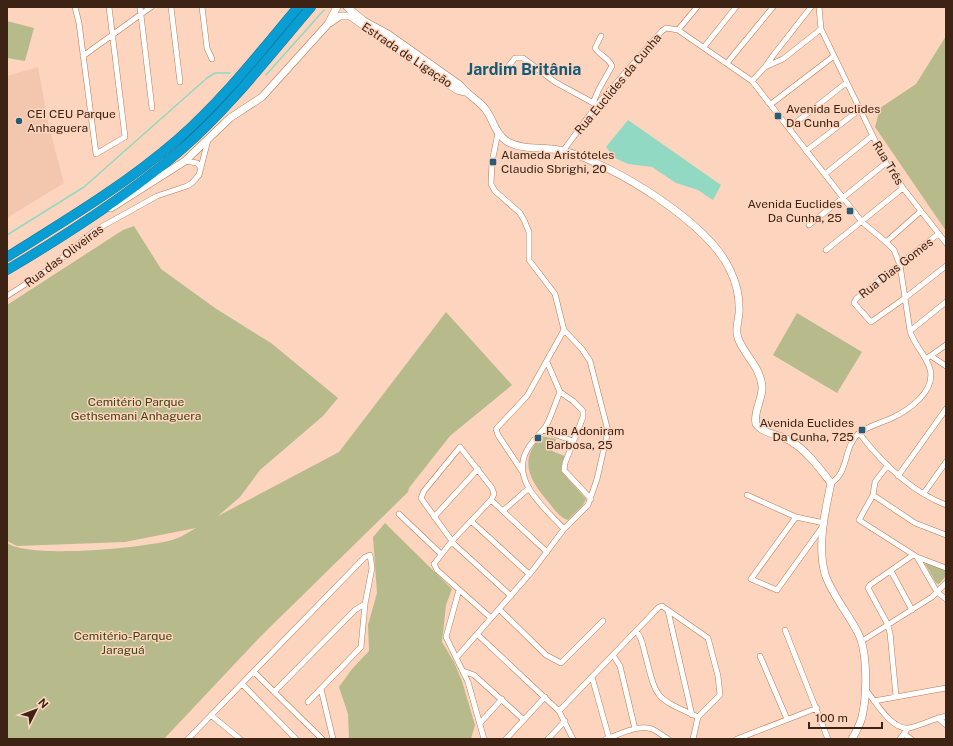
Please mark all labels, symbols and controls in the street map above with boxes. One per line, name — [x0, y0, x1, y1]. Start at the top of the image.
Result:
street label: Estrada de Ligação — [359, 20, 455, 91]
street label: Rua Euclides da Cunha — [572, 31, 664, 137]
district label: Jardim Britânia — [467, 60, 581, 79]
place label: Avenida Euclides Da Cunha — [786, 102, 880, 130]
place label: CEI CEU Parque Anhaguera — [27, 107, 116, 135]
marker: Avenida Euclides Da Cunha — [773, 111, 783, 121]
marker: CEI CEU Parque Anhaguera — [14, 116, 24, 126]
street label: Rua Três — [869, 139, 907, 187]
place label: Alameda Aristóteles Claudio Sbrighi, 20 — [501, 148, 614, 176]
marker: Alameda Aristóteles Claudio Sbrighi, 20 — [488, 157, 498, 167]
place label: Avenida Euclides Da Cunha, 25 — [748, 197, 842, 225]
marker: Avenida Euclides Da Cunha, 25 — [845, 206, 855, 216]
street label: Rua das Oliveiras — [22, 222, 106, 290]
street label: Rua Dias Gomes — [856, 235, 936, 301]
park label: Cemitério Parque Gethsemani Anhaguera — [71, 395, 201, 423]
place label: Avenida Euclides Da Cunha, 725 — [760, 416, 854, 444]
place label: Rua Adoniram Barbosa, 25 — [546, 424, 624, 452]
marker: Avenida Euclides Da Cunha, 725 — [857, 425, 867, 435]
marker: Rua Adoniram Barbosa, 25 — [533, 433, 543, 443]
park label: Cemitério-Parque Jaraguá — [74, 629, 172, 657]
north arrow — [16, 690, 56, 730]
text: N — [36, 696, 51, 711]
scale bar — [809, 704, 882, 730]
text: 100 m — [815, 711, 848, 725]

